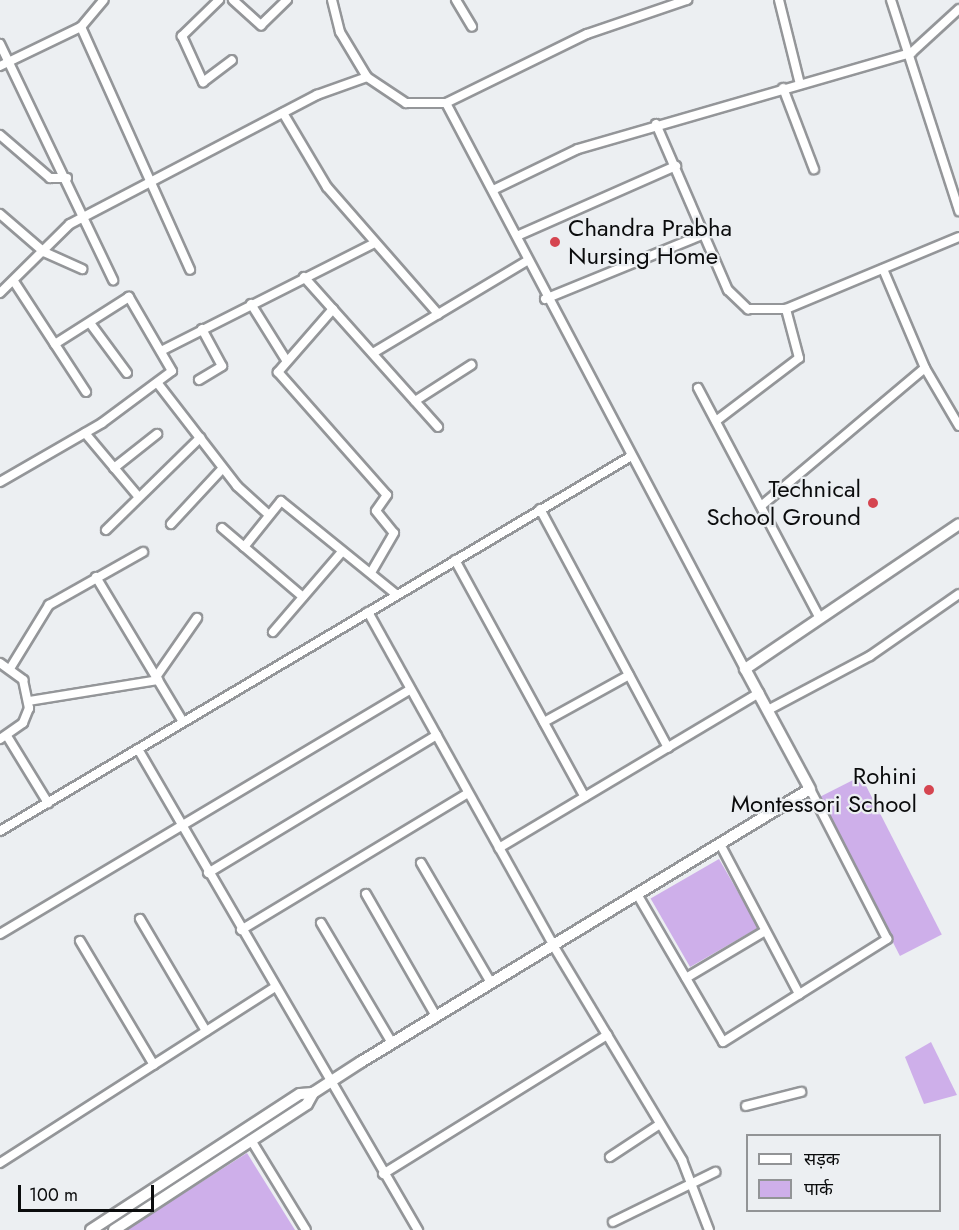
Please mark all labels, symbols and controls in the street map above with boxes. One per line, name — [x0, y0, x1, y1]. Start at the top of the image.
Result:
place label: Chandra Prabha Nursing Home — [568, 214, 732, 270]
marker: Chandra Prabha Nursing Home — [546, 233, 564, 251]
place label: Technical School Ground — [706, 475, 861, 531]
marker: Technical School Ground — [866, 496, 880, 510]
place label: Rohini Montessori School — [731, 762, 917, 818]
marker: Rohini Montessori School — [922, 783, 936, 797]
legend — [746, 1134, 941, 1212]
text: सड़क — [804, 1146, 840, 1172]
scale bar — [21, 1173, 158, 1211]
text: पार्क — [804, 1176, 833, 1202]
text: 100 m — [29, 1182, 78, 1208]

